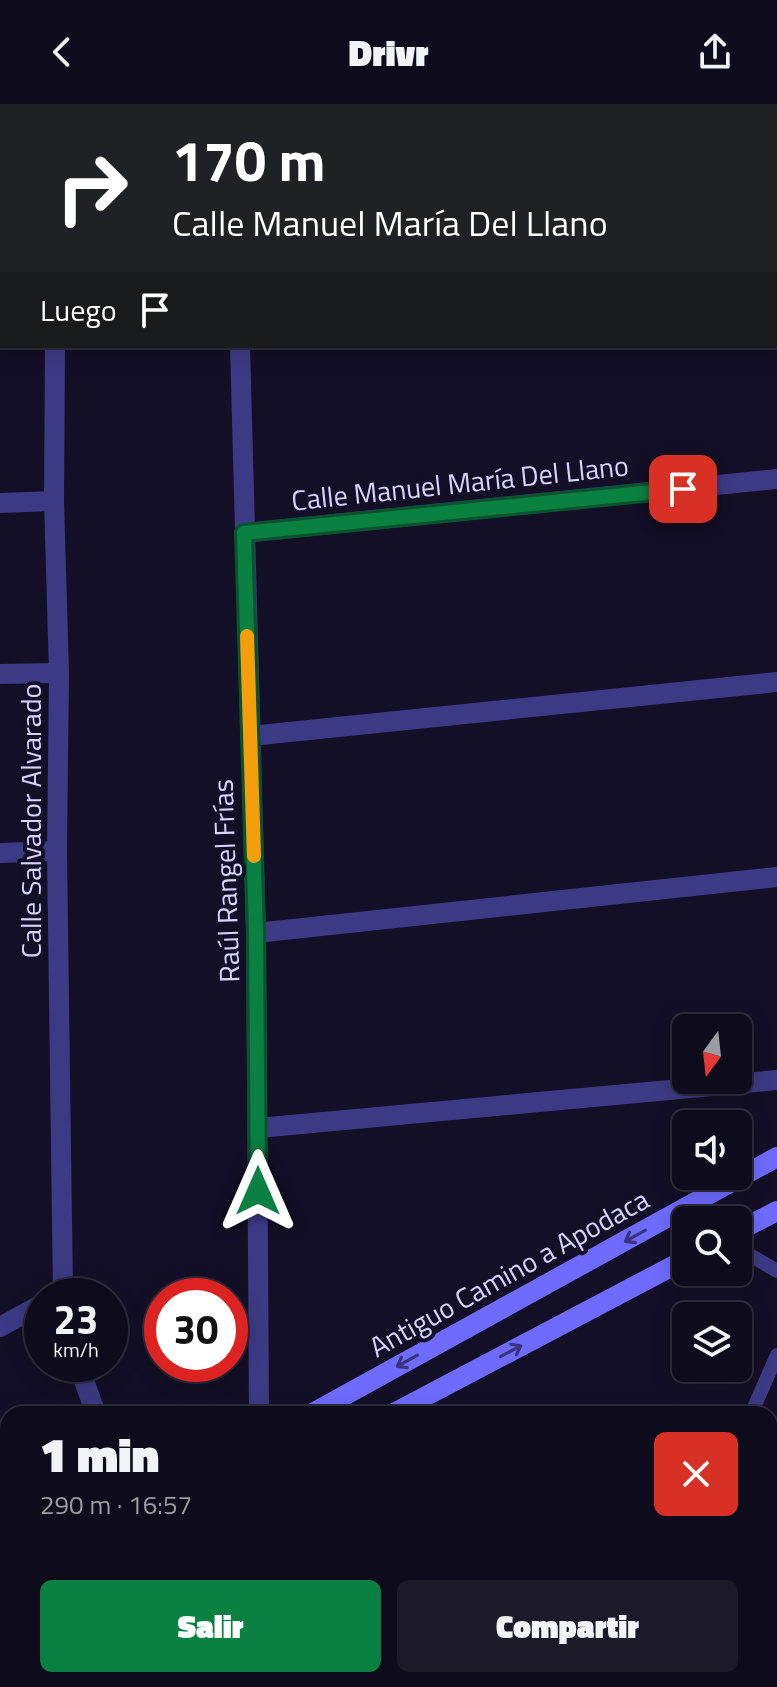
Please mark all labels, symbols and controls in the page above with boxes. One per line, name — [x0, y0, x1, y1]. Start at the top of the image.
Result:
text: Drivr — [349, 25, 428, 80]
icon: back — [40, 30, 84, 74]
icon: share — [693, 30, 737, 74]
text: 170 m — [172, 118, 325, 203]
icon: right — [40, 136, 144, 240]
text: Calle Manuel María Del Llano — [172, 195, 608, 250]
text: Luego — [40, 287, 117, 333]
icon: arrive — [133, 288, 177, 332]
street label: Calle Manuel María Del Llano — [289, 443, 631, 522]
pin — [649, 455, 717, 523]
icon: arrive — [661, 467, 705, 511]
street label: Calle Salvador Alvarado — [9, 684, 52, 958]
street label: Raúl Rangel Frías — [200, 779, 251, 983]
north arrow — [672, 1014, 752, 1094]
map controls — [672, 1014, 752, 1382]
button: sound — [672, 1110, 752, 1190]
position arrow — [216, 1149, 300, 1233]
street label: Antiguo Camino a Apodaca — [361, 1178, 657, 1368]
button: search — [672, 1206, 752, 1286]
one-way arrow — [624, 1228, 647, 1244]
speed limit sign: 30 — [144, 1278, 248, 1382]
text: 23 — [54, 1289, 98, 1350]
button: layers — [672, 1302, 752, 1382]
text: km/h — [53, 1334, 99, 1365]
one-way arrow — [498, 1343, 522, 1359]
one-way arrow — [396, 1354, 420, 1369]
text: 1 min — [40, 1418, 159, 1491]
button: close — [654, 1432, 738, 1516]
text: 290 m · 16:57 — [40, 1485, 192, 1524]
button: Salir — [40, 1580, 381, 1672]
button: Compartir — [397, 1580, 738, 1672]

